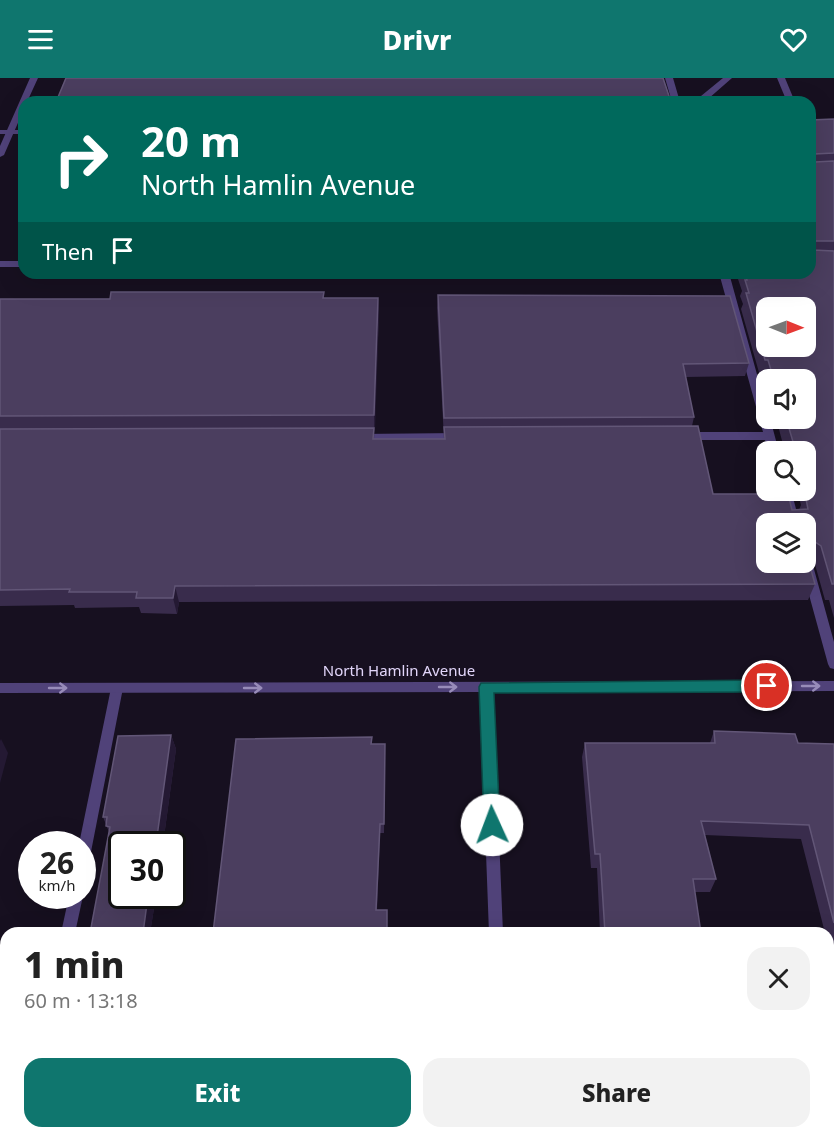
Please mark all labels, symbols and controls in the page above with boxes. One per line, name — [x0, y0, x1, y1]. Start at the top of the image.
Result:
text: Drivr — [383, 21, 451, 58]
icon: menu — [24, 23, 57, 56]
icon: heart — [777, 23, 810, 56]
text: 20 m — [141, 112, 241, 169]
icon: right — [42, 120, 120, 198]
text: North Hamlin Avenue — [141, 166, 415, 203]
icon: arrive — [106, 234, 139, 267]
text: Then — [42, 236, 94, 266]
north arrow — [756, 297, 816, 357]
map controls — [756, 297, 816, 573]
button: sound — [756, 369, 816, 429]
button: search — [756, 441, 816, 501]
button: layers — [756, 513, 816, 573]
street label: North Hamlin Avenue — [323, 660, 475, 680]
pin — [741, 660, 792, 711]
icon: arrive — [750, 669, 783, 702]
one-way arrow — [801, 680, 821, 692]
one-way arrow — [438, 681, 458, 693]
one-way arrow — [48, 682, 68, 694]
one-way arrow — [243, 682, 263, 694]
position arrow — [460, 793, 524, 857]
speed limit sign: 30 — [108, 831, 186, 909]
text: 26 — [40, 842, 74, 883]
text: km/h — [39, 875, 75, 895]
text: 1 min — [24, 940, 125, 989]
button: close — [747, 947, 810, 1010]
text: 60 m · 13:18 — [24, 987, 138, 1014]
button: Exit — [24, 1058, 411, 1127]
button: Share — [423, 1058, 810, 1127]

